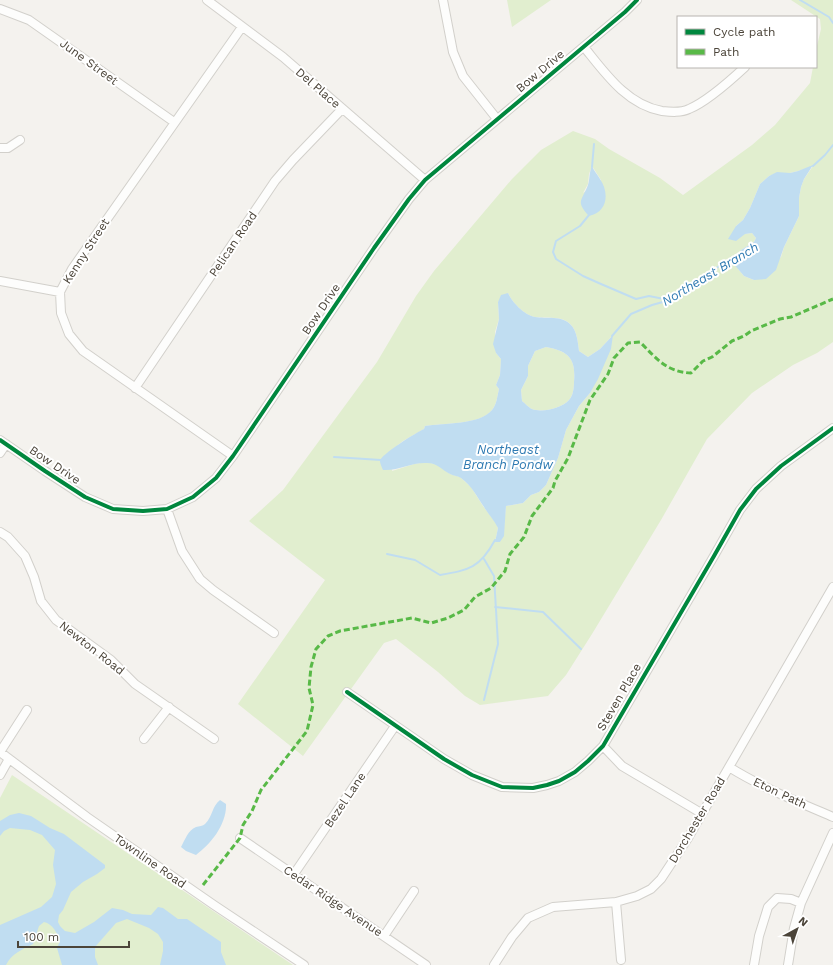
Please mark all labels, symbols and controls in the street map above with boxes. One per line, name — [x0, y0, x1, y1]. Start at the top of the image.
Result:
legend — [677, 16, 817, 68]
text: Cycle path — [713, 25, 775, 39]
street label: June Street — [57, 36, 121, 88]
text: Path — [713, 45, 739, 59]
street label: Bow Drive — [513, 47, 567, 95]
street label: Del Place — [293, 65, 343, 111]
street label: Pelican Road — [206, 209, 260, 279]
street label: Kenny Street — [60, 216, 112, 286]
water label: Northeast Branch — [659, 239, 761, 309]
street label: Bow Drive — [299, 281, 343, 337]
water label: Northeast Branch Pondw — [463, 442, 553, 472]
street label: Bow Drive — [27, 443, 83, 487]
street label: Newton Road — [57, 618, 127, 678]
street label: Steven Place — [594, 661, 644, 733]
street label: Bezel Lane — [321, 770, 369, 830]
street label: Dorchester Road — [666, 774, 728, 866]
street label: Eton Path — [751, 775, 809, 811]
street label: Townline Road — [111, 831, 189, 891]
street label: Cedar Ridge Avenue — [281, 863, 385, 939]
north arrow — [777, 909, 817, 949]
text: N — [796, 914, 810, 929]
scale bar — [18, 923, 129, 949]
text: 100 m — [24, 930, 59, 944]

